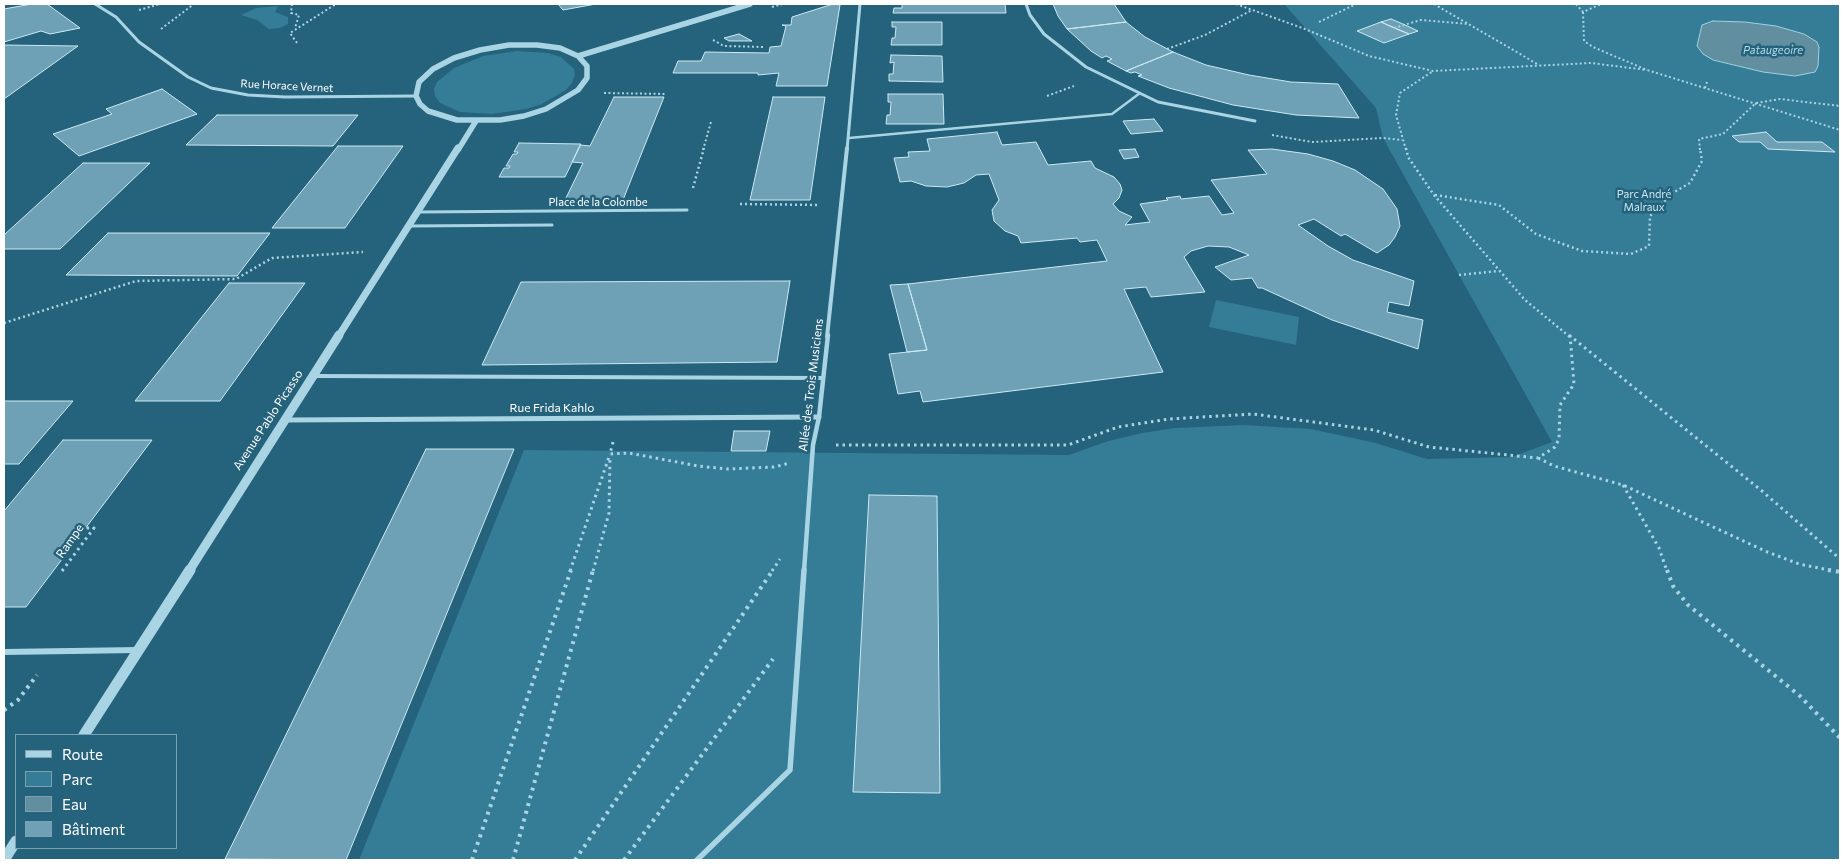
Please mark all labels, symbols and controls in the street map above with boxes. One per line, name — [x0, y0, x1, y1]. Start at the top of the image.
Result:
water label: Pataugeoire — [1743, 43, 1803, 57]
street label: Rue Horace Vernet — [240, 77, 334, 95]
park label: Parc André Malraux — [1617, 187, 1671, 213]
street label: Place de la Colombe — [548, 195, 648, 209]
street label: Allée des Trois Musiciens — [796, 318, 826, 452]
street label: Avenue Pablo Picasso — [230, 367, 306, 473]
street label: Rue Frida Kahlo — [510, 401, 594, 415]
street label: Rampe — [53, 521, 87, 561]
legend — [15, 734, 178, 849]
text: Route — [62, 745, 103, 763]
text: Parc — [62, 770, 92, 788]
text: Eau — [62, 795, 87, 813]
text: Bâtiment — [62, 820, 125, 838]

